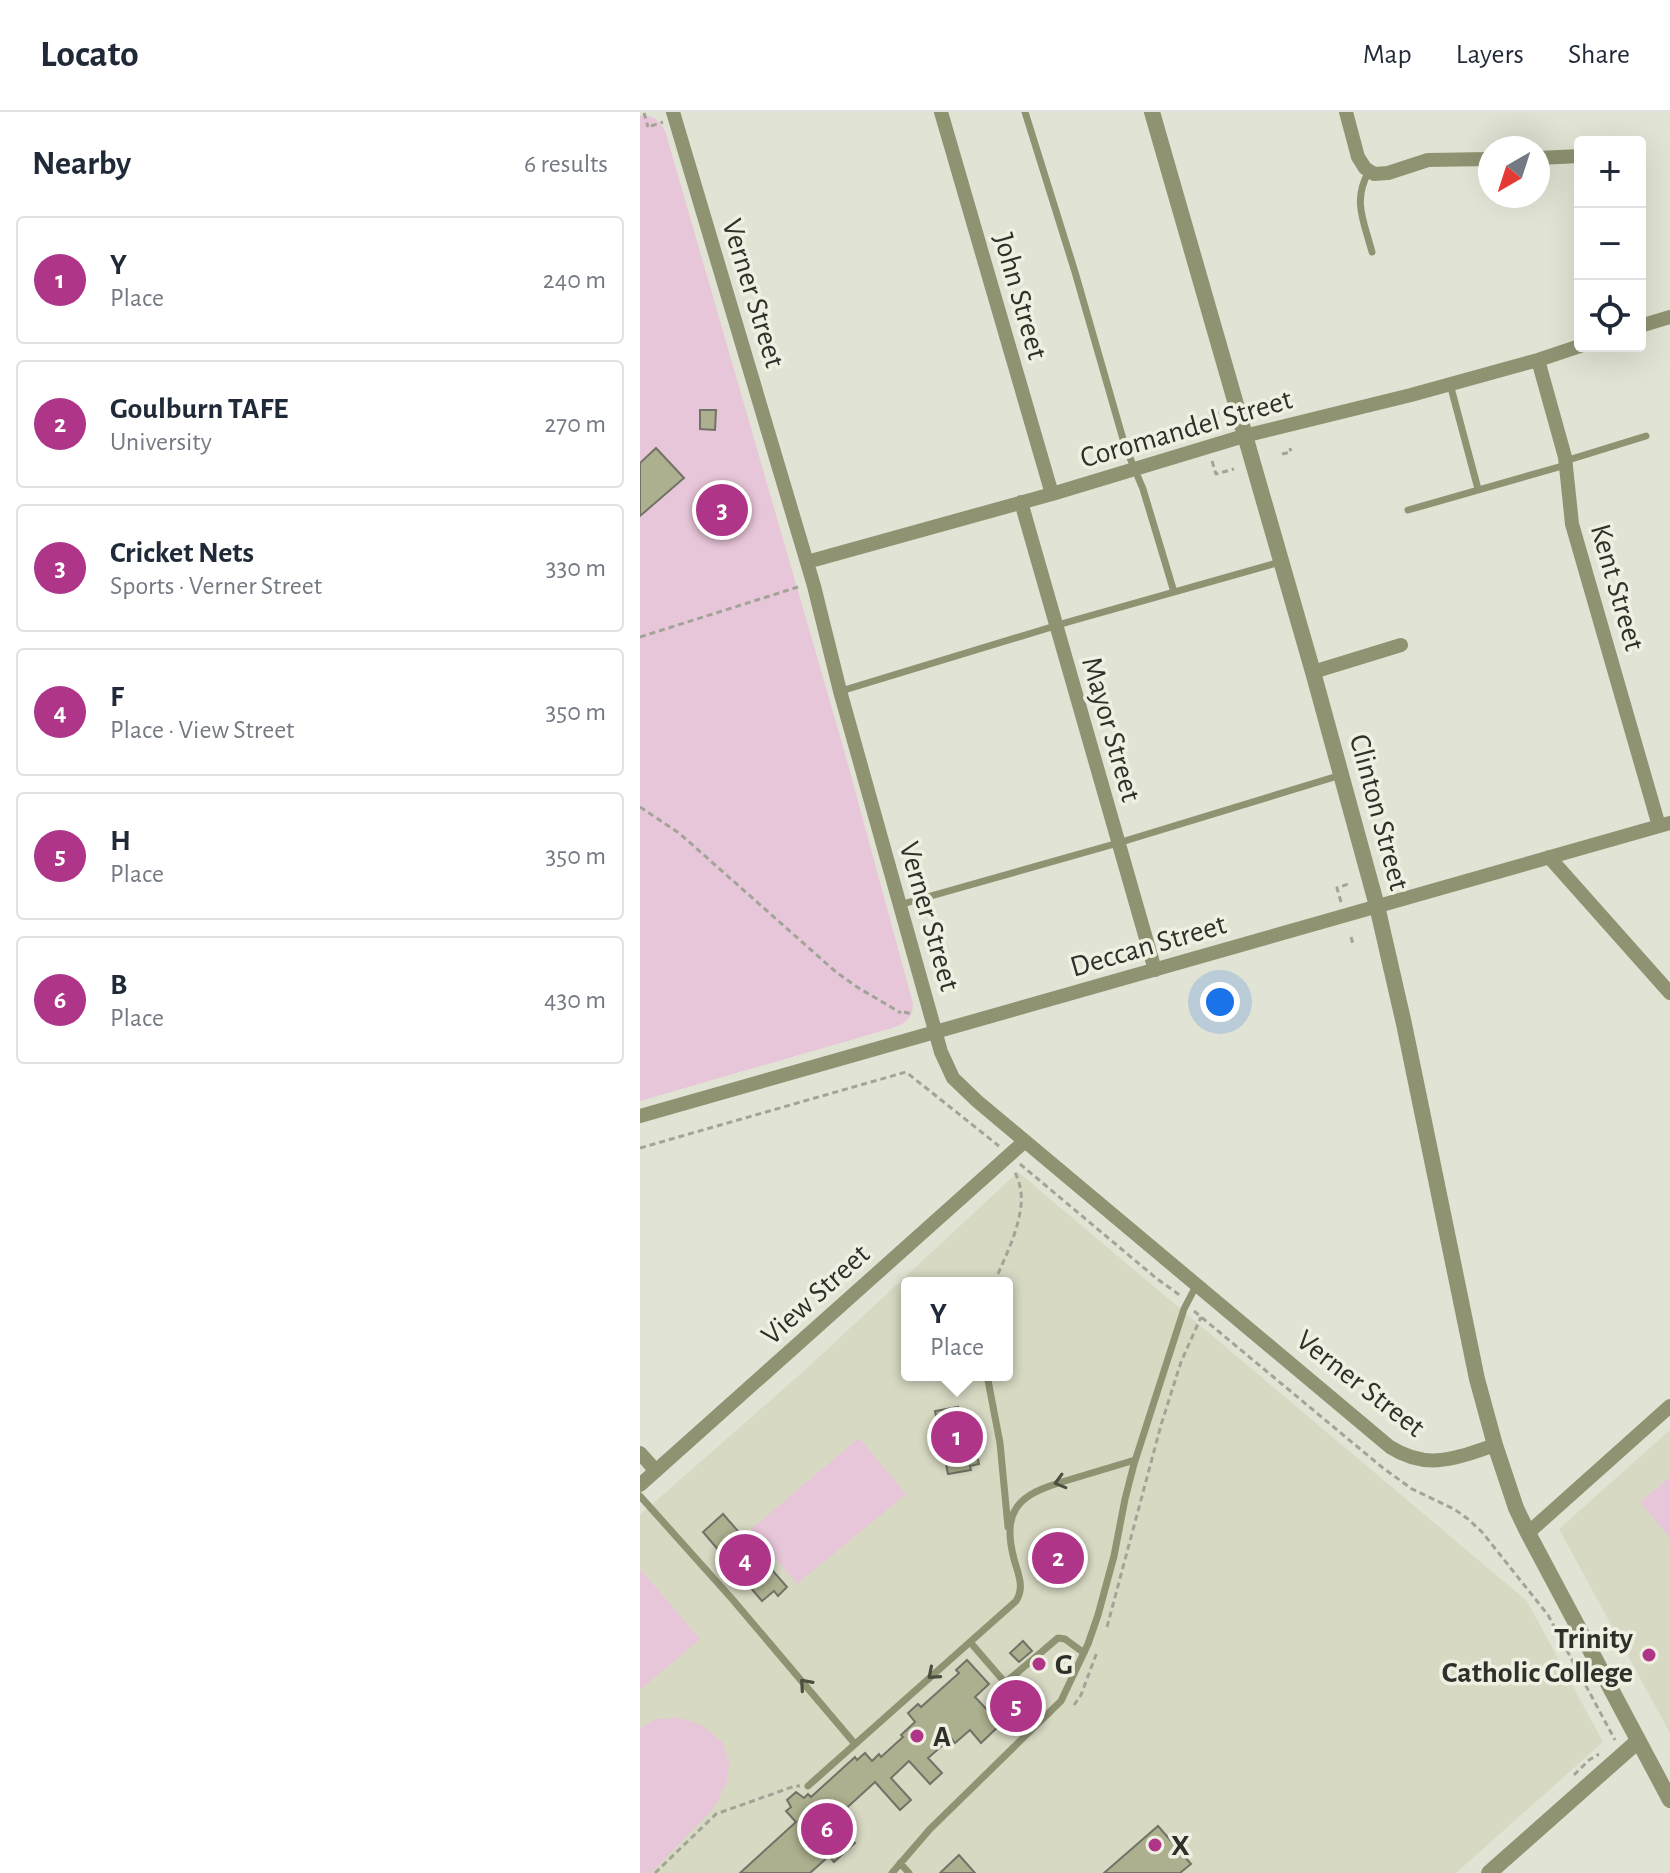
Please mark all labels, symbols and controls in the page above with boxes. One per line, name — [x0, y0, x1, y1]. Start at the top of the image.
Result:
text: Locato — [40, 36, 139, 74]
text: Map — [1363, 41, 1412, 69]
text: Layers — [1456, 41, 1524, 69]
text: Share — [1568, 41, 1630, 69]
north arrow — [1478, 136, 1550, 208]
map controls — [1574, 136, 1646, 352]
button: + — [1574, 136, 1646, 208]
text: Nearby — [32, 147, 131, 181]
text: 6 results — [524, 151, 608, 177]
button: − — [1574, 208, 1646, 280]
street label: Verner Street — [716, 215, 790, 372]
street label: John Street — [988, 230, 1052, 363]
text: Y — [110, 250, 127, 280]
text: 1 — [55, 267, 65, 293]
text: 240 m — [543, 267, 606, 293]
button: locate — [1574, 280, 1646, 352]
text: Place — [110, 285, 164, 311]
street label: Coromandel Street — [1077, 384, 1296, 474]
text: Goulburn TAFE — [110, 394, 288, 424]
text: 2 — [54, 411, 66, 437]
text: 270 m — [545, 411, 606, 437]
text: University — [110, 429, 212, 455]
pin: 3 — [696, 480, 748, 540]
street label: Kent Street — [1585, 521, 1650, 654]
text: Cricket Nets — [110, 538, 254, 568]
text: 3 — [54, 555, 66, 581]
text: 330 m — [546, 555, 606, 581]
text: Sports · Verner Street — [110, 573, 322, 599]
street label: Mayor Street — [1076, 654, 1146, 805]
text: F — [110, 682, 124, 712]
text: 4 — [53, 699, 67, 725]
text: 350 m — [546, 699, 606, 725]
text: Place · View Street — [110, 717, 294, 743]
street label: Clinton Street — [1344, 731, 1414, 894]
text: H — [110, 826, 131, 856]
street label: Verner Street — [893, 838, 965, 995]
text: 5 — [54, 843, 66, 869]
text: 350 m — [546, 843, 606, 869]
text: Place — [110, 861, 164, 887]
street label: Deccan Street — [1067, 909, 1230, 983]
text: B — [110, 970, 127, 1000]
your location — [1200, 982, 1240, 1022]
text: 6 — [54, 987, 66, 1013]
text: 430 m — [544, 987, 606, 1013]
text: Place — [110, 1005, 164, 1031]
street label: View Street — [756, 1239, 876, 1351]
popup — [901, 1277, 1013, 1381]
text: Y — [930, 1299, 947, 1329]
street label: Verner Street — [1291, 1325, 1431, 1443]
text: Place — [930, 1334, 984, 1360]
pin: 1 — [931, 1407, 983, 1467]
one-way arrow — [1054, 1473, 1068, 1489]
pin: 2 — [1032, 1528, 1084, 1588]
pin: 4 — [719, 1530, 771, 1590]
place label: Trinity Catholic College — [1442, 1624, 1634, 1688]
marker: Trinity Catholic College — [1640, 1646, 1658, 1664]
place label: G — [1055, 1650, 1073, 1680]
marker: G — [1030, 1655, 1048, 1673]
one-way arrow — [927, 1665, 942, 1679]
pin: 5 — [990, 1676, 1042, 1736]
one-way arrow — [800, 1678, 815, 1693]
place label: A — [933, 1722, 951, 1752]
marker: A — [908, 1727, 926, 1745]
pin: 6 — [801, 1799, 853, 1859]
place label: X — [1171, 1831, 1190, 1861]
marker: X — [1146, 1836, 1164, 1854]

